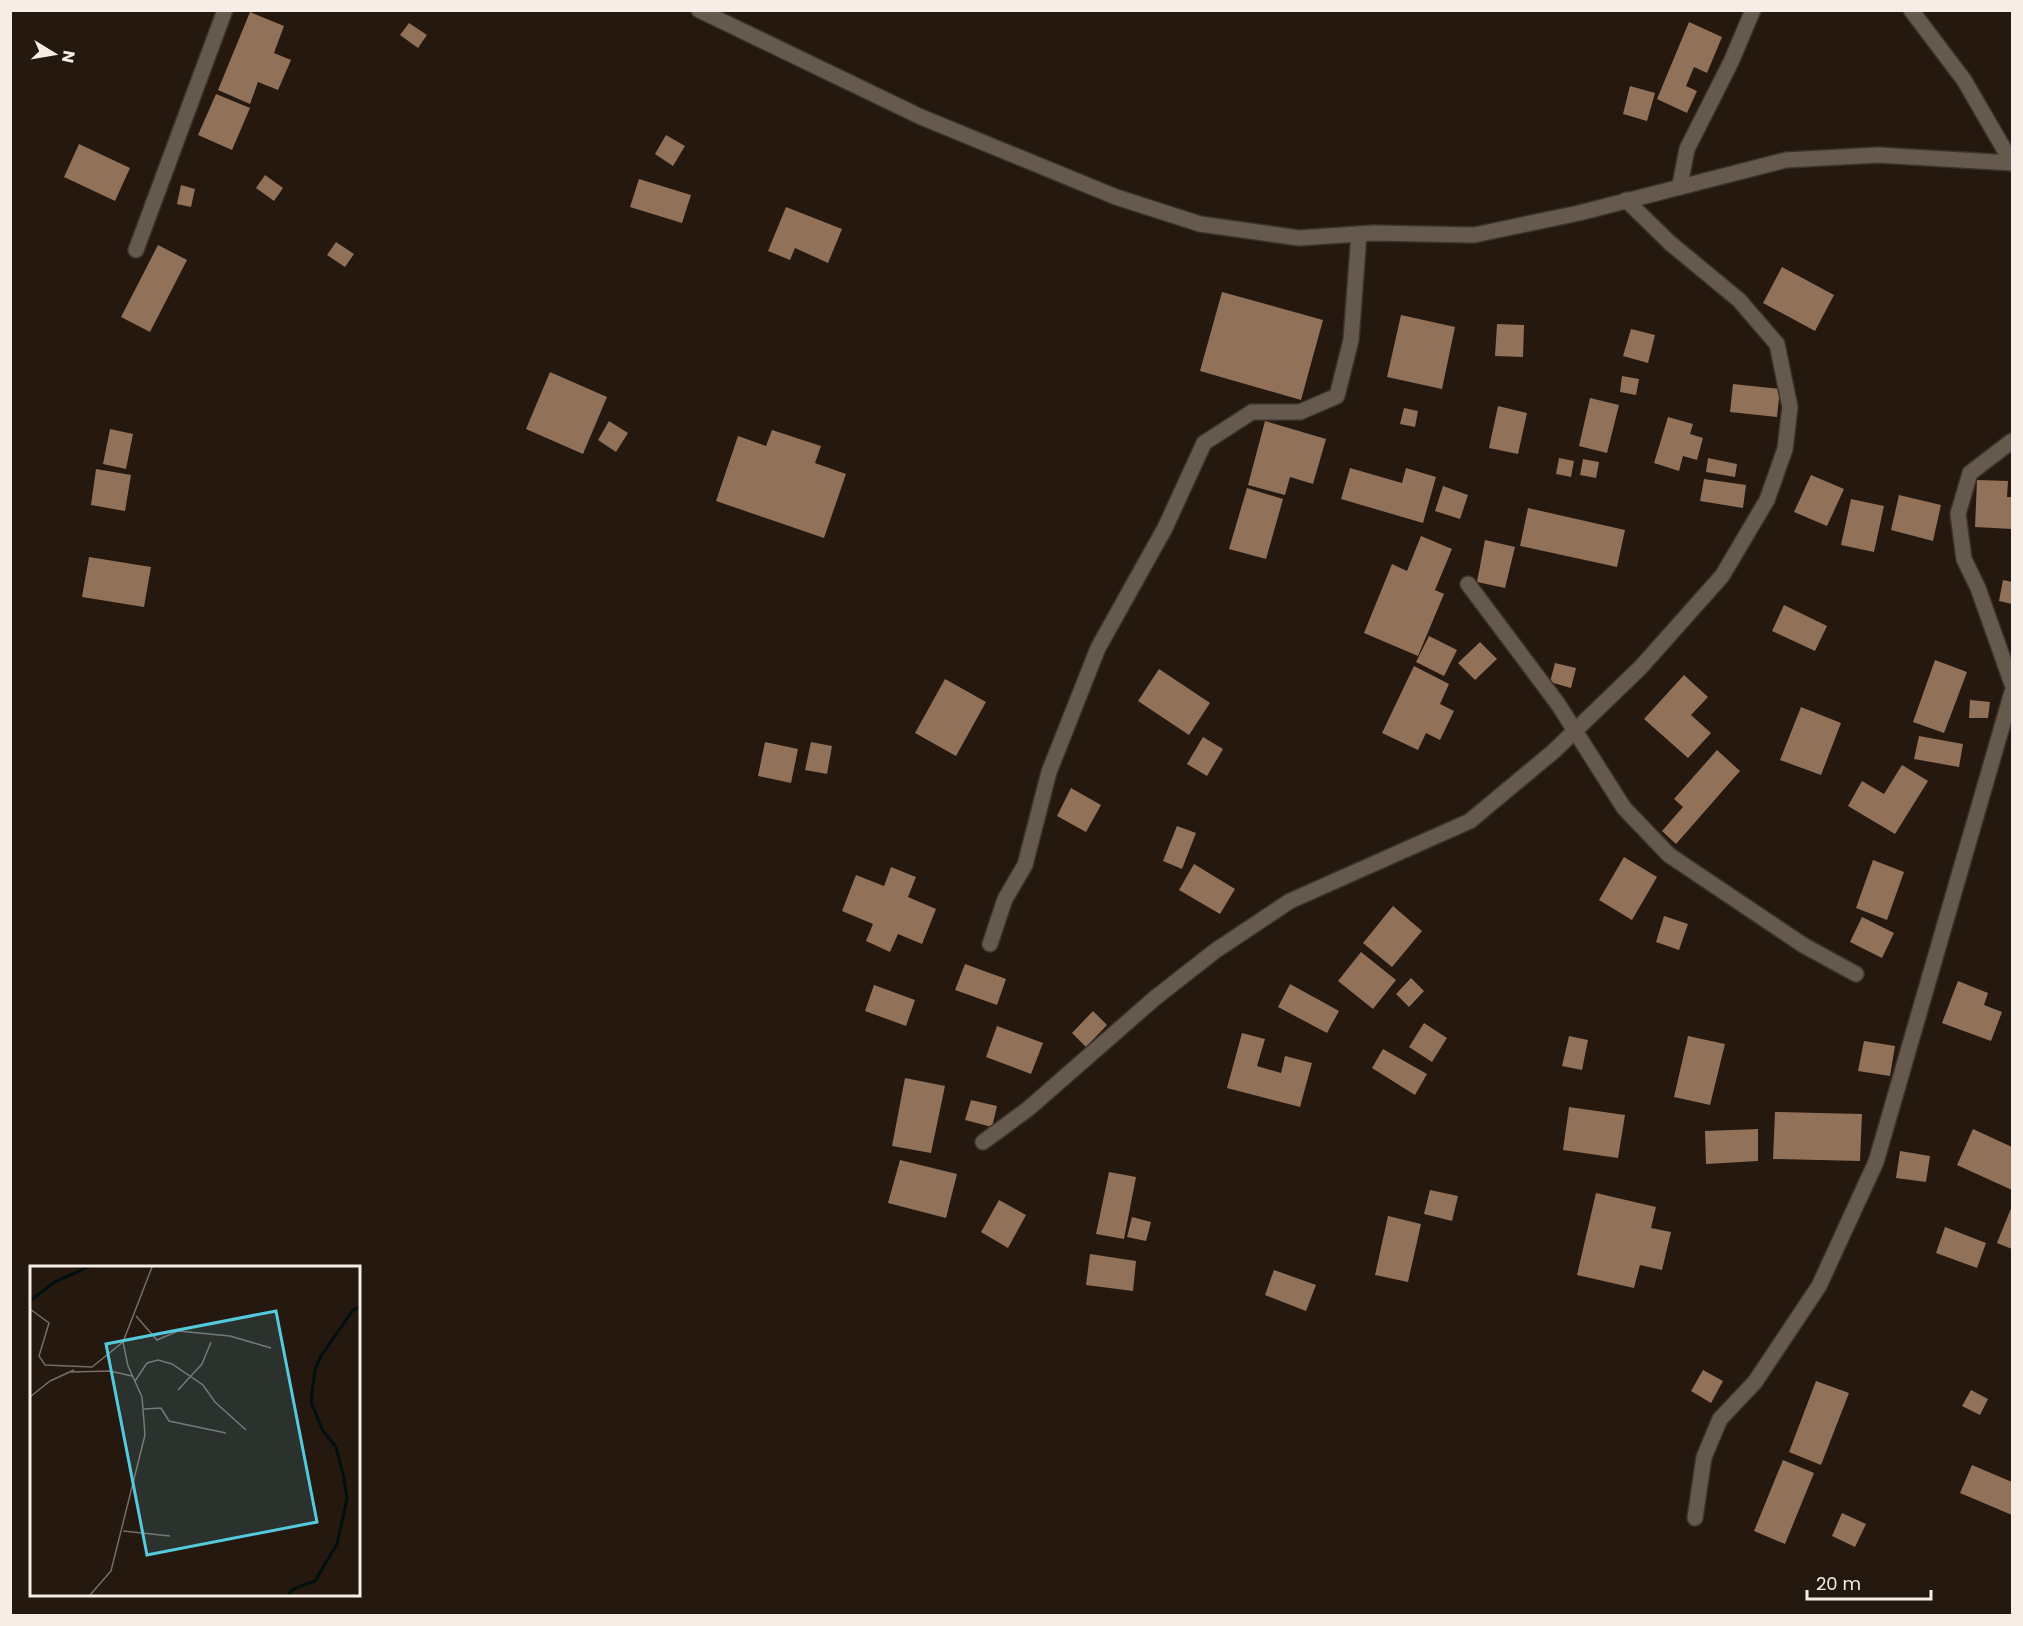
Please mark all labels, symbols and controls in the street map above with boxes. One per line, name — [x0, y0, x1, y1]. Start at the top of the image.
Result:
north arrow — [24, 24, 84, 84]
text: N — [56, 49, 81, 65]
inset map — [30, 1266, 360, 1596]
scale bar — [1807, 1563, 1932, 1601]
text: 20 m — [1816, 1571, 1861, 1596]

